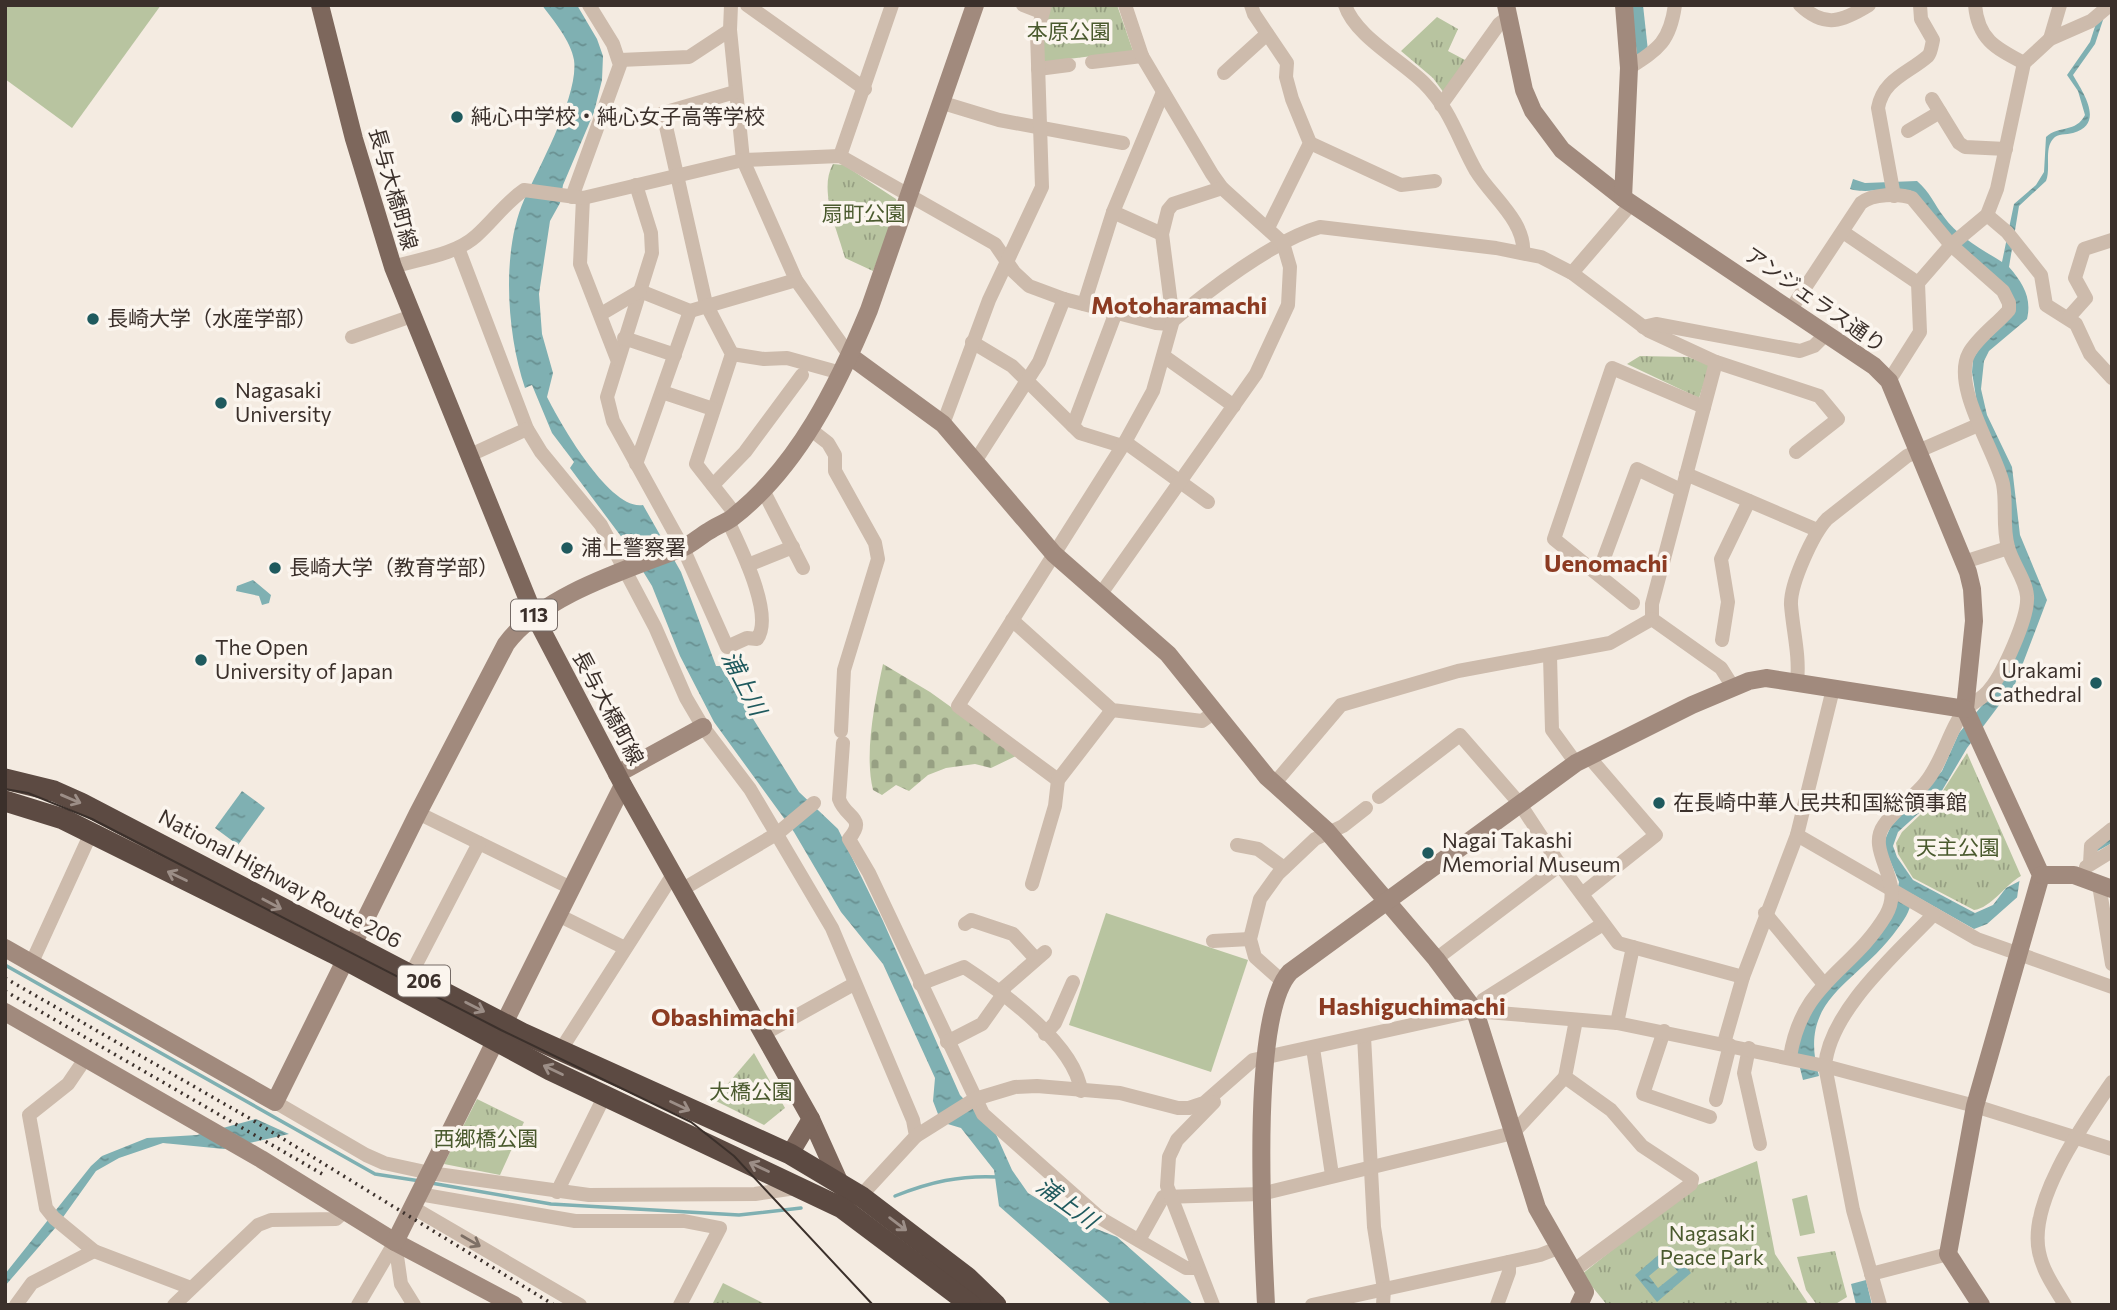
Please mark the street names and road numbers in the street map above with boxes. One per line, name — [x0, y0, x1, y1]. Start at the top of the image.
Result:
street label: 長与大橋町線 — [365, 125, 424, 253]
street label: アンジェラス通り — [1740, 241, 1891, 357]
road number: 113 — [511, 600, 557, 630]
street label: 長与大橋町線 — [569, 646, 650, 769]
street label: National Highway Route 206 — [155, 803, 406, 952]
road number: 206 — [398, 965, 450, 996]

